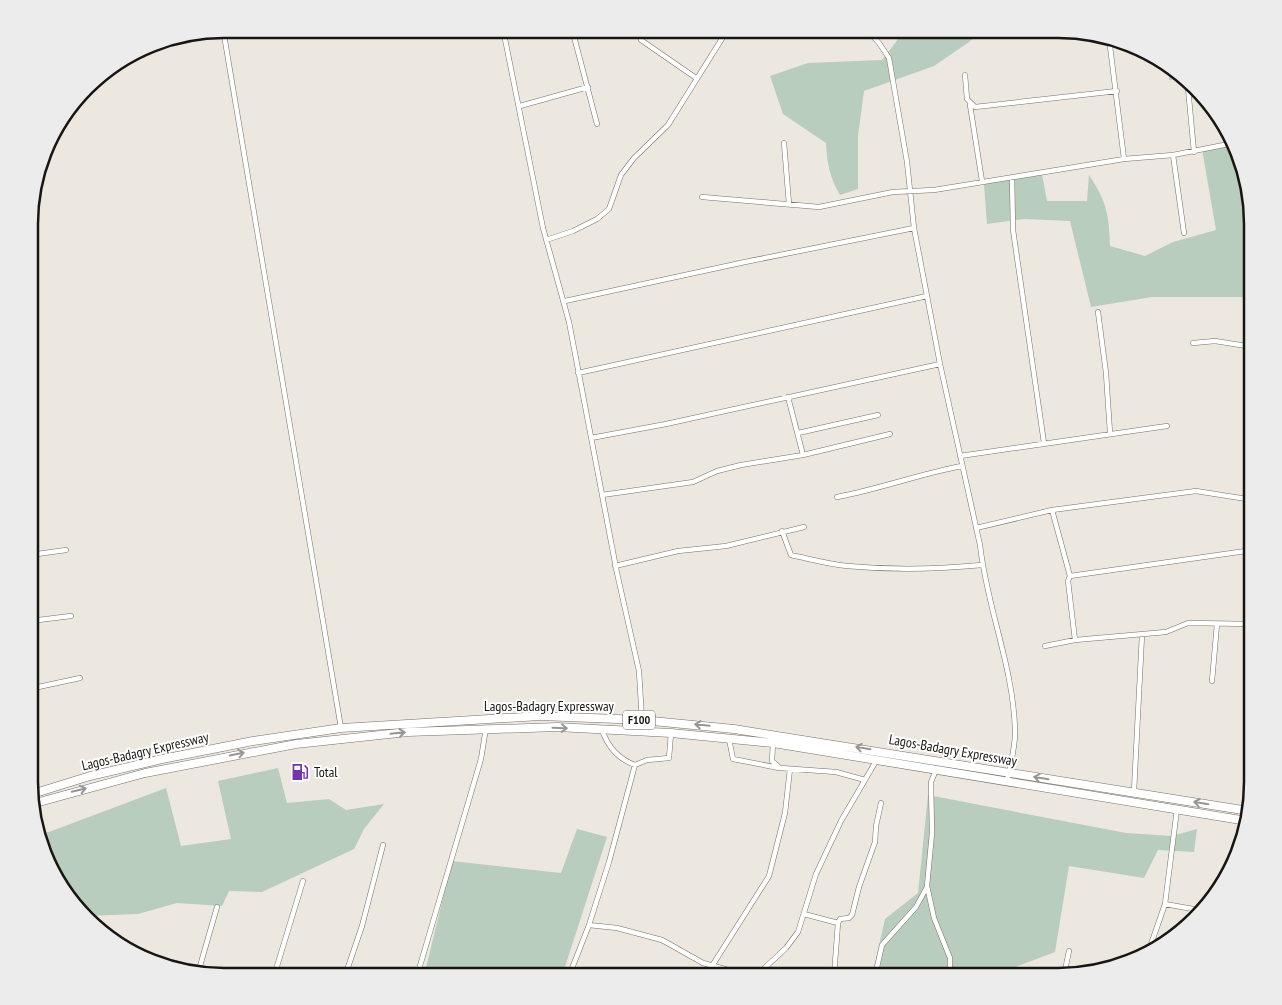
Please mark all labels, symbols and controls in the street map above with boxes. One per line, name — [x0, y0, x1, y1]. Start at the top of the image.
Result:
street label: Lagos-Badagry Expressway — [484, 697, 615, 715]
road number: F100 — [623, 710, 655, 730]
one-way arrow — [694, 720, 710, 730]
one-way arrow — [552, 723, 568, 732]
street label: Lagos-Badagry Expressway — [80, 727, 211, 774]
one-way arrow — [390, 728, 406, 738]
street label: Lagos-Badagry Expressway — [888, 730, 1019, 770]
one-way arrow — [855, 742, 871, 752]
one-way arrow — [229, 749, 245, 759]
fuel station icon: Total — [290, 762, 310, 782]
place label: Total — [314, 763, 338, 781]
one-way arrow — [1033, 772, 1049, 782]
one-way arrow — [70, 785, 86, 794]
one-way arrow — [1193, 797, 1209, 807]

